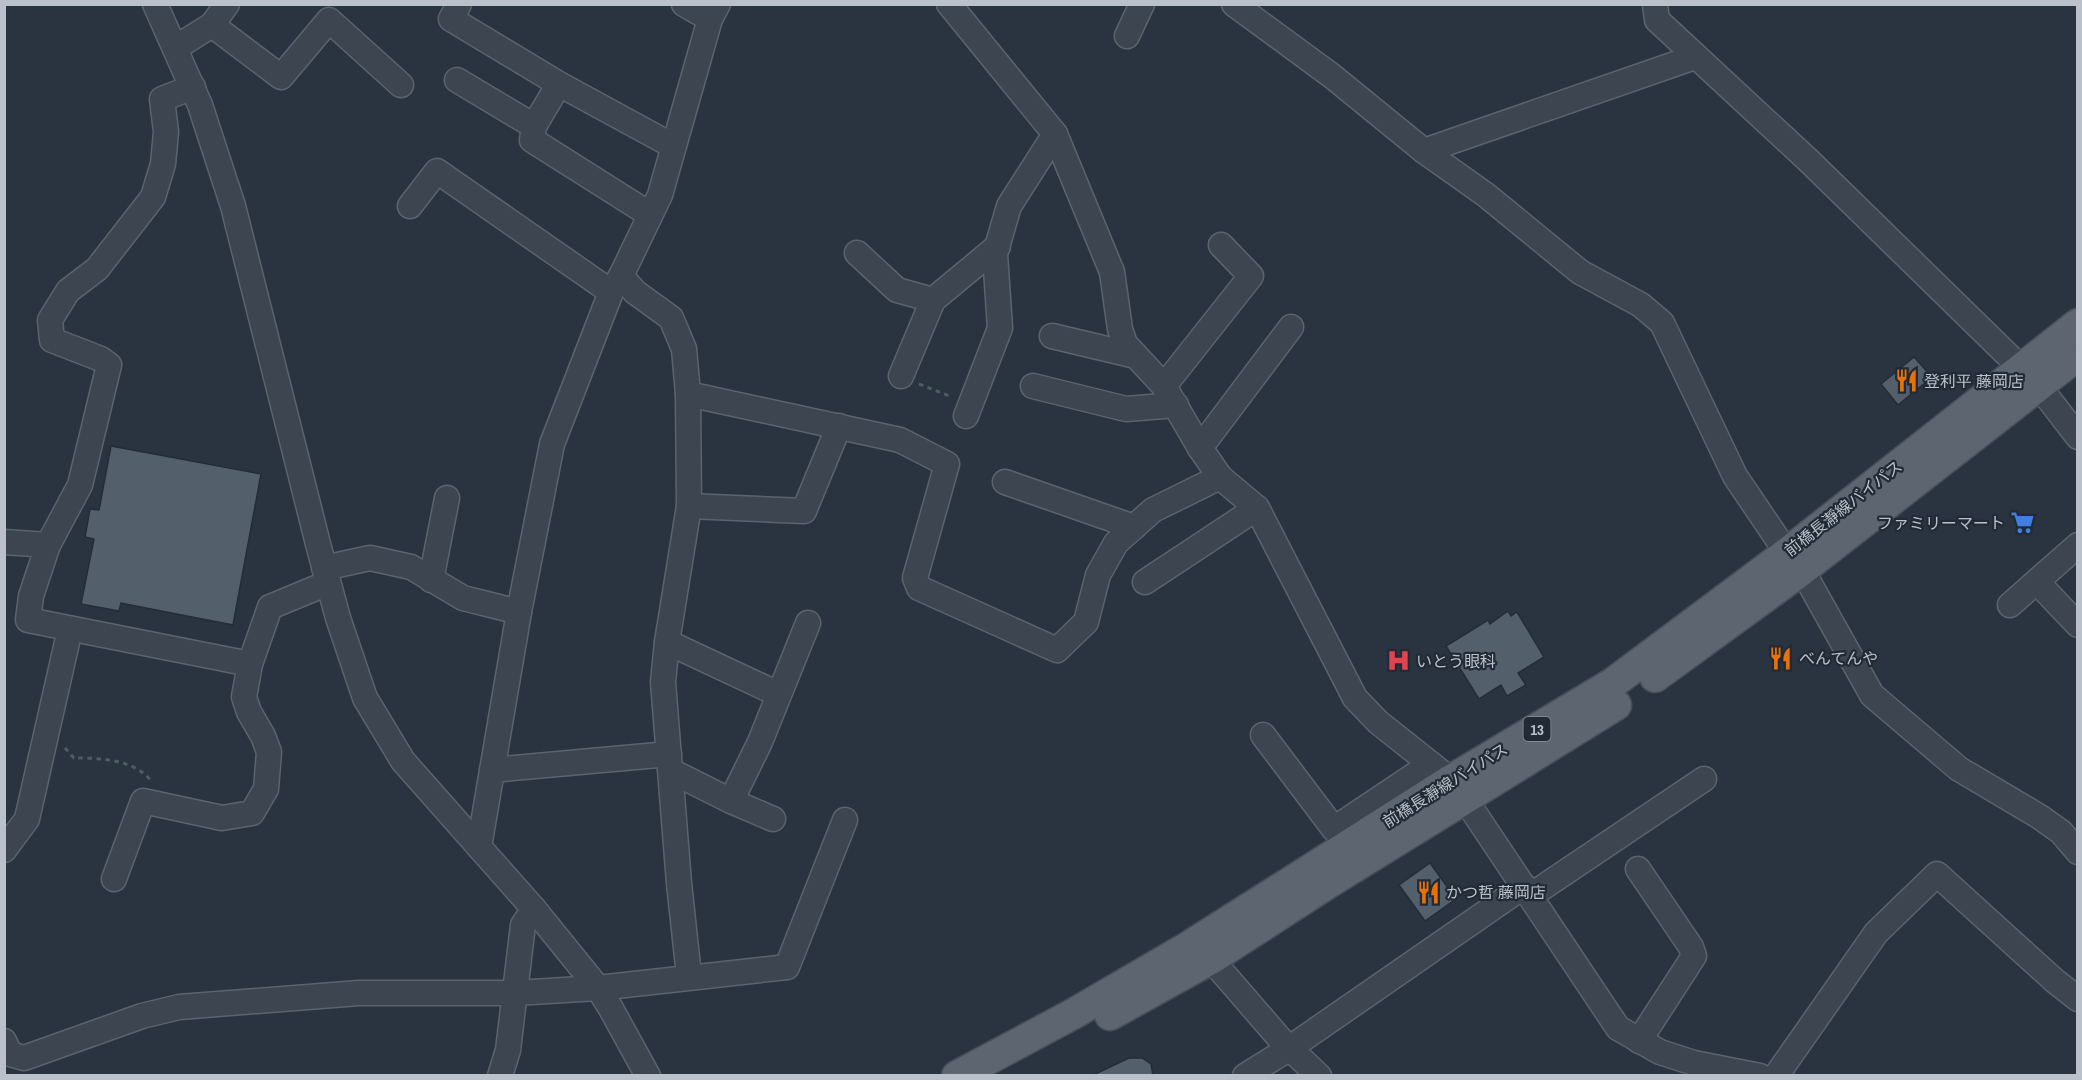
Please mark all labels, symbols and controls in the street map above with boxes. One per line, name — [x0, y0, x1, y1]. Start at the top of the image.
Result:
restaurant icon: 登利平 藤岡店 — [1893, 368, 1919, 394]
place label: 登利平 藤岡店 — [1924, 370, 2024, 392]
street label: 前橋長瀞線バイパス — [1780, 455, 1906, 561]
supermarket icon: ファミリーマート — [2010, 510, 2036, 536]
place label: ファミリーマート — [1877, 512, 2005, 534]
restaurant icon: べんてんや — [1768, 645, 1794, 671]
place label: べんてんや — [1799, 647, 1878, 669]
hospital icon: いとう眼科 — [1385, 648, 1411, 674]
place label: いとう眼科 — [1416, 650, 1496, 672]
road number: 13 — [1524, 717, 1550, 741]
street label: 前橋長瀞線バイパス — [1378, 738, 1512, 832]
restaurant icon: かつ哲 藤岡店 — [1415, 879, 1441, 905]
place label: かつ哲 藤岡店 — [1446, 881, 1546, 903]

